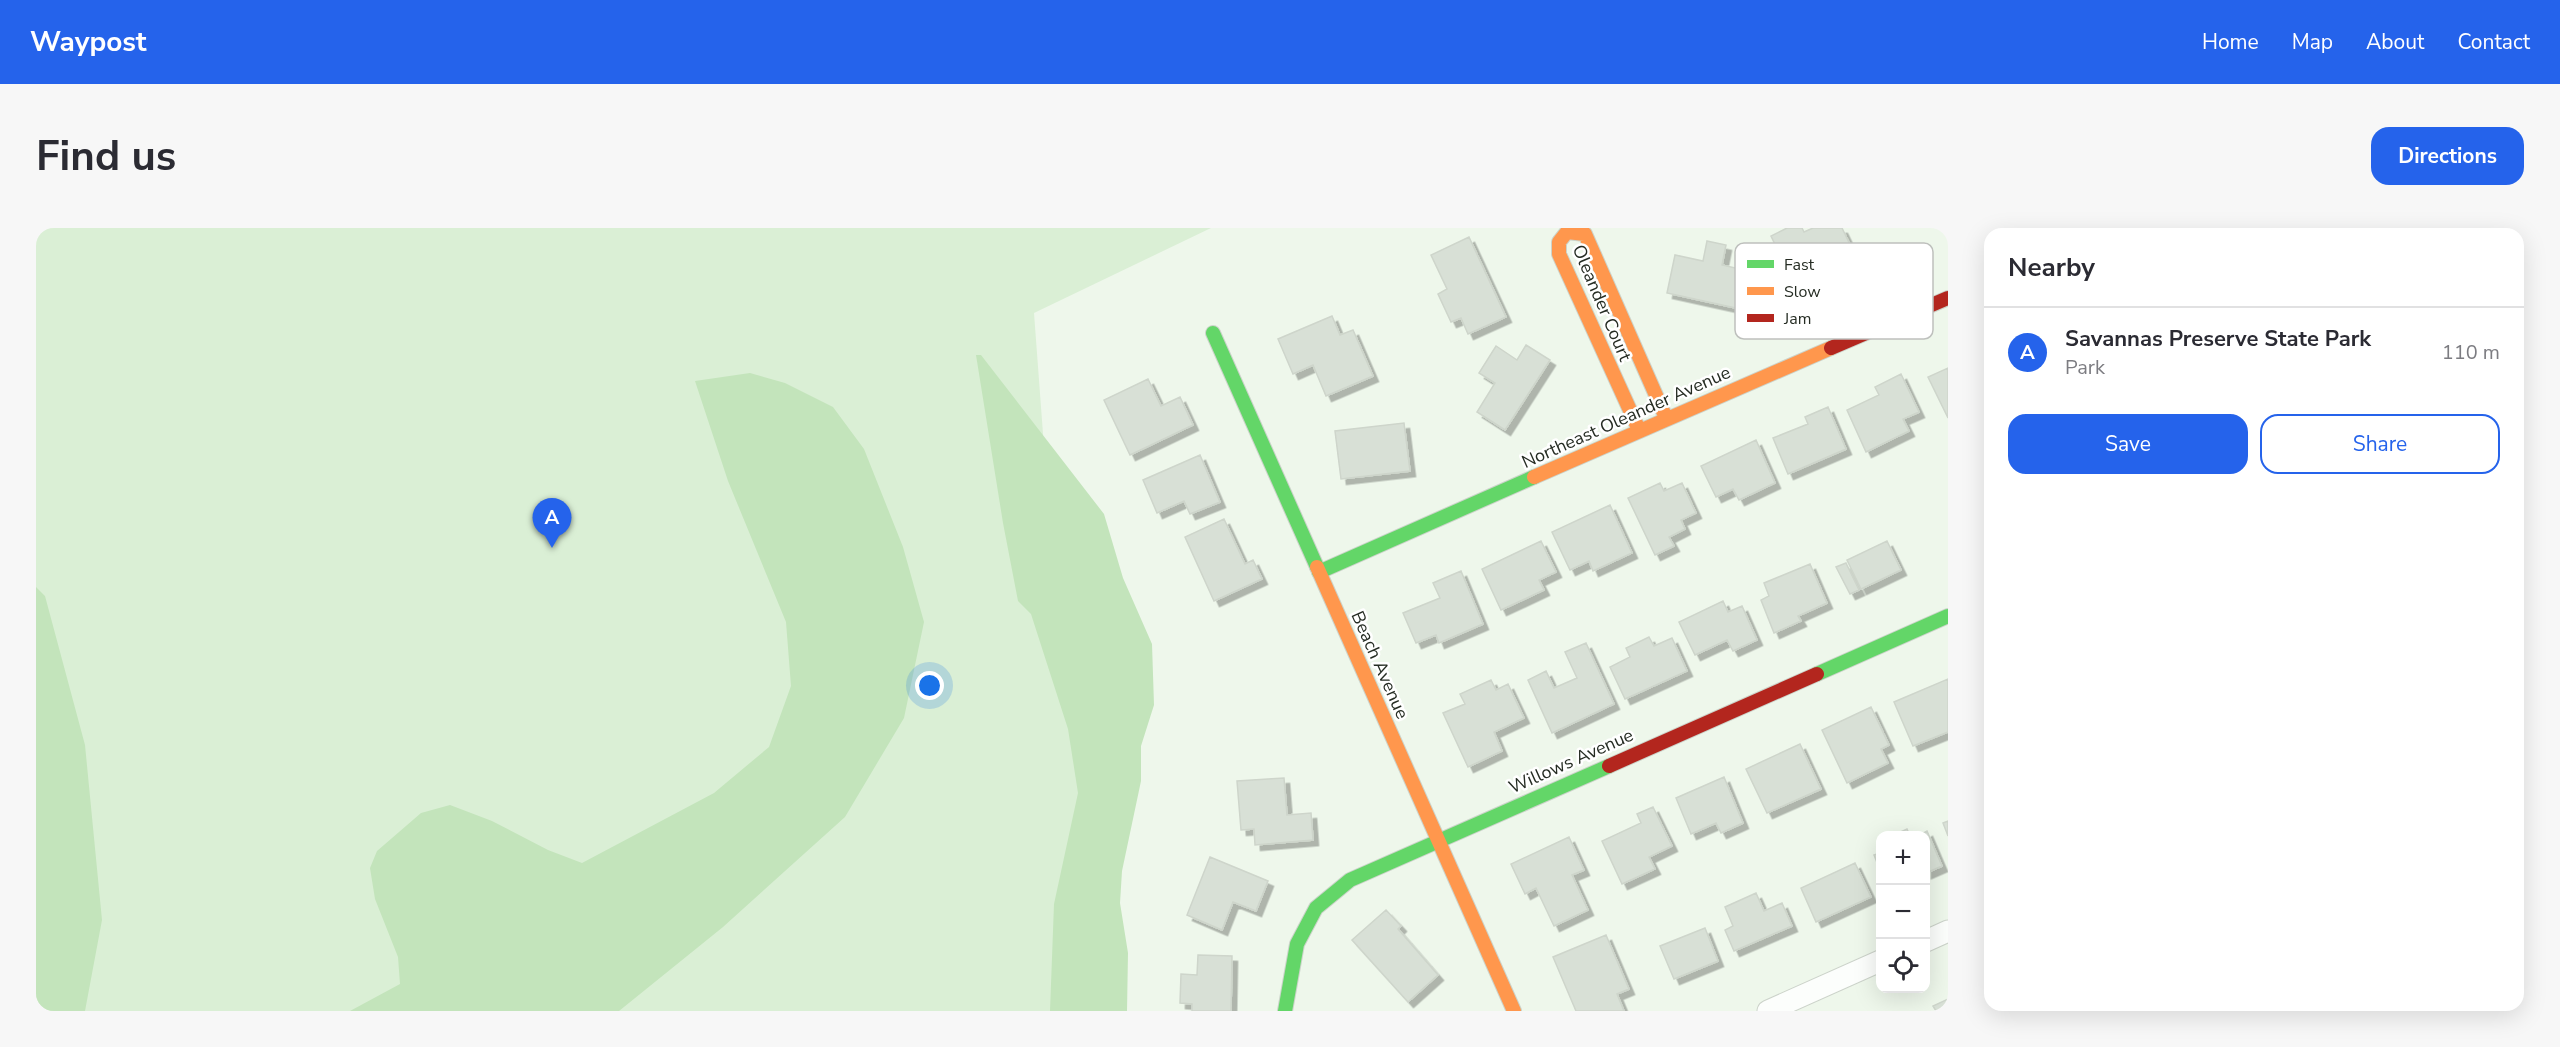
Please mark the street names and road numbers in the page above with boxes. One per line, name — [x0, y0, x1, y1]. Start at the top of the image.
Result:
street label: Oleander Court — [1567, 241, 1638, 366]
street label: Northeast Oleander Avenue — [1518, 360, 1734, 474]
street label: Beach Avenue — [1346, 607, 1414, 723]
street label: Willows Avenue — [1505, 723, 1637, 799]

